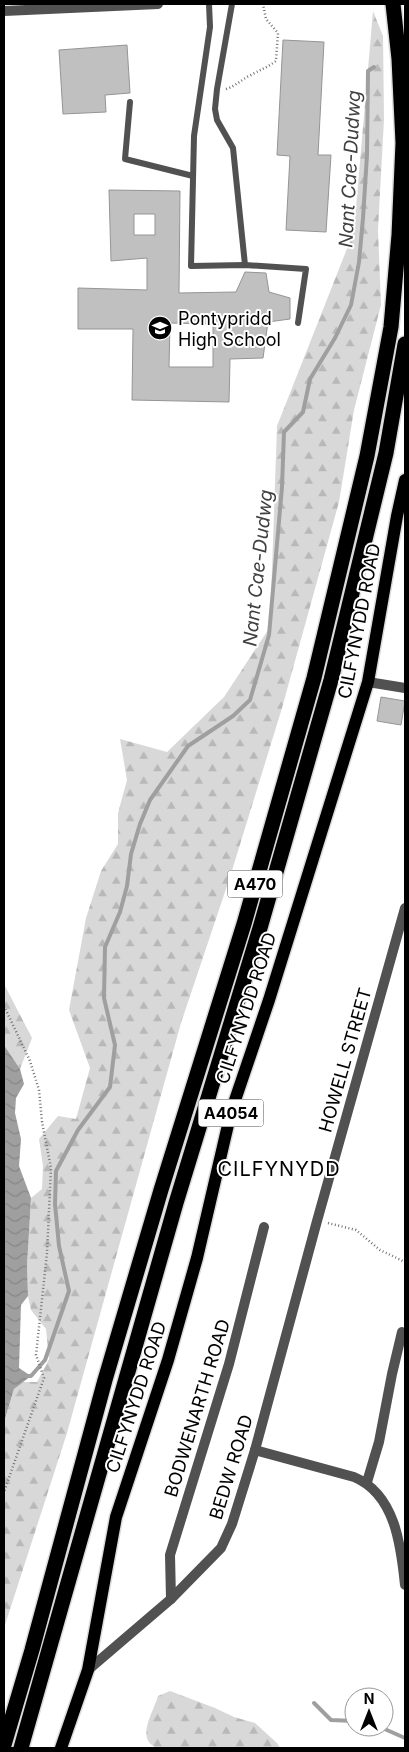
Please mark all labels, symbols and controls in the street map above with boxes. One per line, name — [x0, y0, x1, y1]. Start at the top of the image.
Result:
water label: Nant Cae-Dudwg — [334, 89, 366, 248]
place label: Pontypridd High School — [178, 308, 281, 350]
school or university icon: Pontypridd High School — [147, 315, 173, 341]
water label: Nant Cae-Dudwg — [238, 488, 278, 648]
street label: CILFYNYDD ROAD — [334, 541, 384, 701]
road number: A470 — [228, 871, 282, 898]
street label: CILFYNYDD ROAD — [212, 930, 280, 1086]
street label: HOWELL STREET — [314, 985, 376, 1135]
road number: A4054 — [198, 1100, 264, 1126]
district label: CILFYNYDD — [217, 1157, 341, 1181]
street label: BODWENARTH ROAD — [160, 1317, 234, 1499]
street label: CILFYNYDD ROAD — [102, 1319, 170, 1475]
street label: BEDW ROAD — [205, 1412, 257, 1522]
north arrow — [344, 1687, 394, 1737]
text: N — [364, 1690, 374, 1707]

